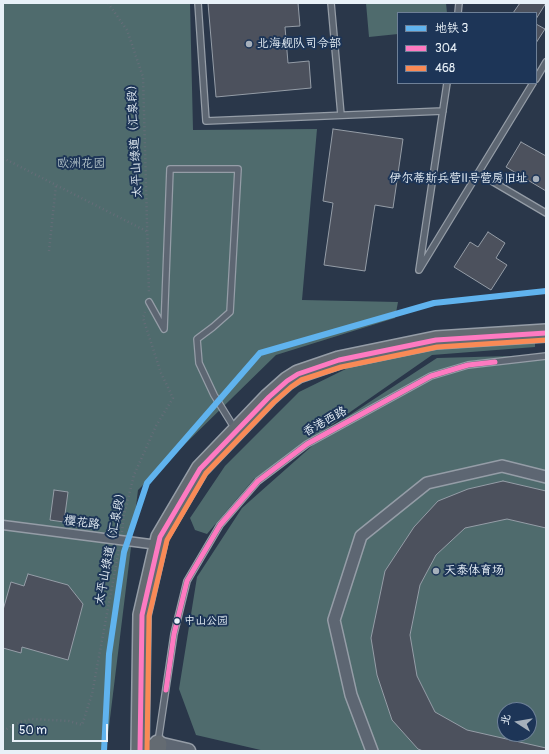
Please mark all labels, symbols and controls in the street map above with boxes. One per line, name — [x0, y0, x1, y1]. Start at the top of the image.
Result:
legend — [397, 12, 537, 84]
text: 地铁 3 — [435, 21, 468, 36]
place label: 北海舰队司令部 — [257, 37, 341, 51]
marker: 北海舰队司令部 — [244, 39, 254, 49]
text: 304 — [435, 41, 457, 56]
text: 468 — [435, 61, 455, 76]
street label: 太平山绿道（汇泉段） — [125, 78, 145, 198]
park label: 欧洲花园 — [57, 157, 105, 171]
place label: 伊尔蒂斯兵营II号营房旧址 — [389, 172, 528, 186]
marker: 伊尔蒂斯兵营II号营房旧址 — [531, 174, 541, 184]
street label: 香港西路 — [301, 404, 349, 440]
street label: 太平山绿道（汇泉段） — [92, 486, 130, 606]
street label: 樱花路 — [63, 514, 101, 532]
place label: 天泰体育场 — [444, 564, 504, 578]
marker: 天泰体育场 — [431, 566, 441, 576]
place label: 中山公园 — [184, 614, 228, 628]
marker: 中山公园 — [172, 616, 182, 626]
north arrow — [497, 702, 537, 742]
text: 北 — [498, 713, 513, 726]
scale bar — [14, 716, 110, 742]
text: 50 m — [19, 723, 47, 738]

